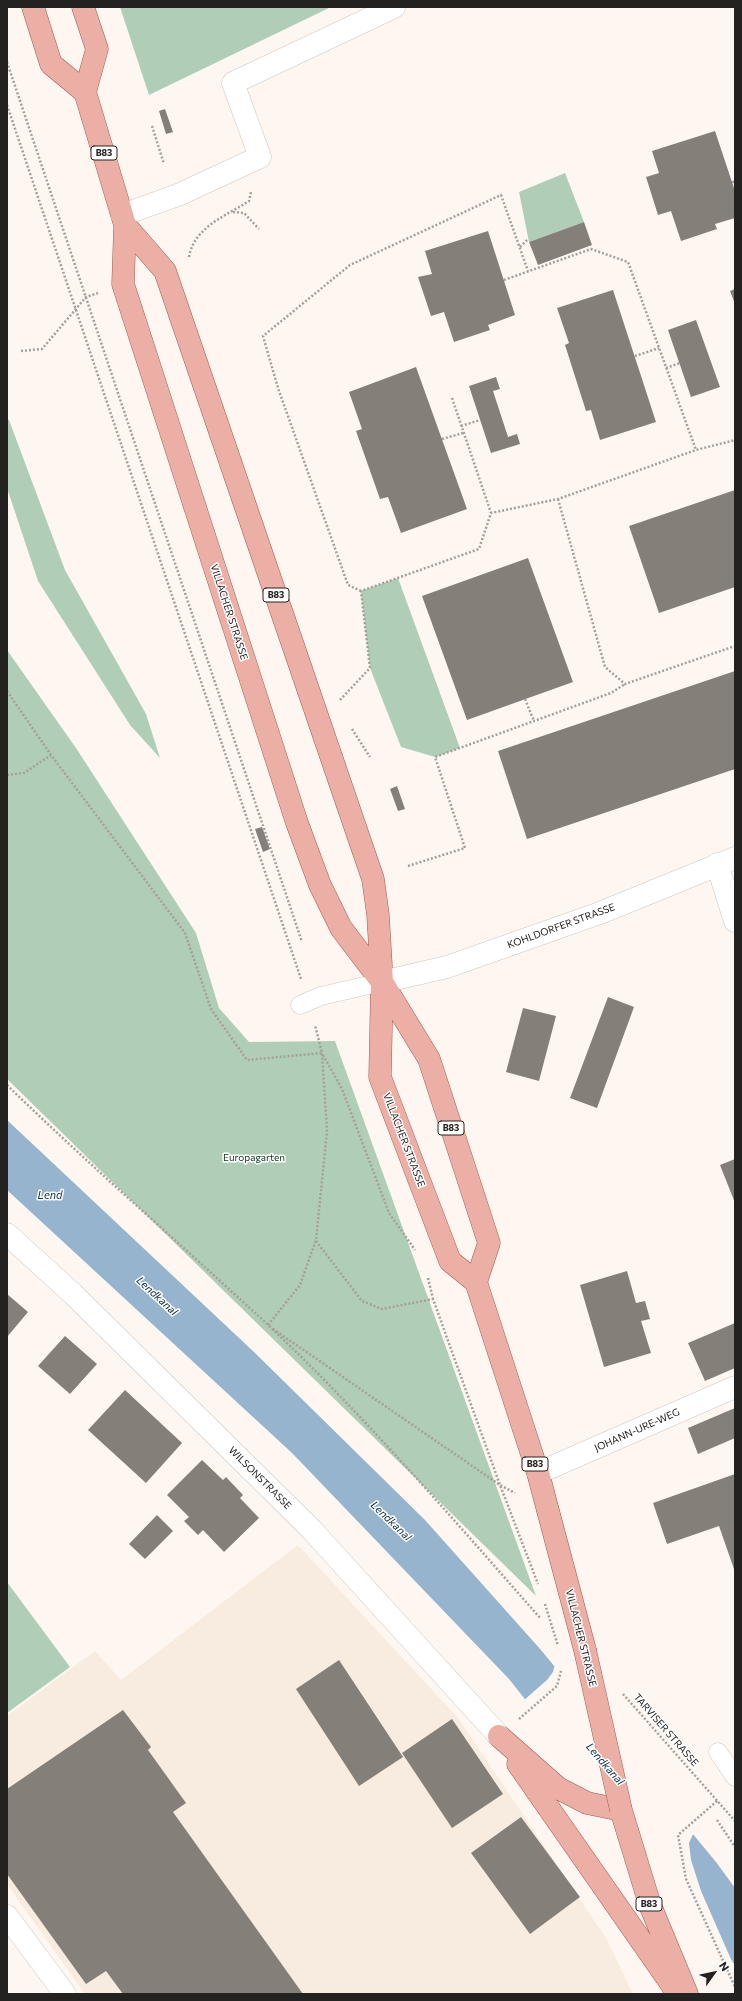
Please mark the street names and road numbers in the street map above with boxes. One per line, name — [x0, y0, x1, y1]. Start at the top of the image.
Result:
road number: B83 — [91, 146, 117, 160]
street label: VILLACHER STRASSE — [208, 563, 250, 661]
road number: B83 — [263, 588, 289, 602]
street label: KOHLDORFER STRASSE — [506, 901, 616, 951]
street label: VILLACHER STRASSE — [380, 1091, 428, 1189]
road number: B83 — [438, 1121, 464, 1135]
street label: JOHANN-URE-WEG — [593, 1406, 681, 1454]
street label: WILSONSTRASSE — [226, 1444, 294, 1512]
road number: B83 — [522, 1457, 548, 1471]
street label: VILLACHER STRASSE — [563, 1588, 599, 1688]
street label: TARVISER STRASSE — [631, 1691, 701, 1769]
road number: B83 — [636, 1897, 662, 1911]

